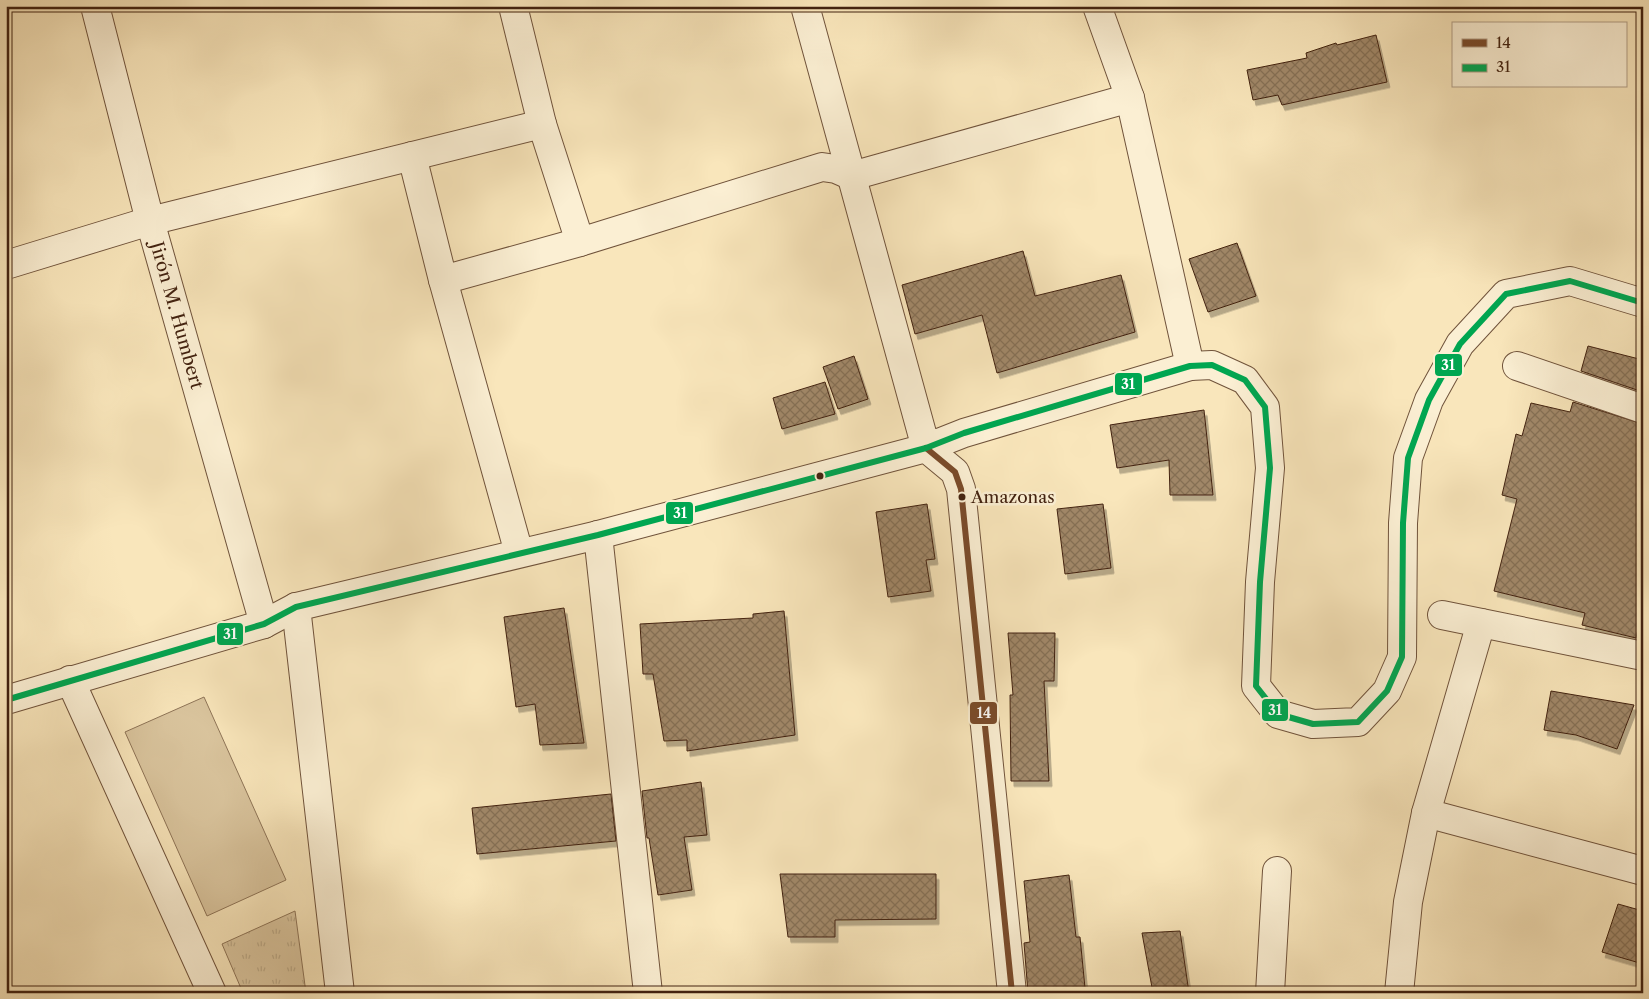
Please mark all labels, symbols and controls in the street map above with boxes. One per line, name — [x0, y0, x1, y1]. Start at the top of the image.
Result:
legend — [1452, 22, 1626, 88]
text: 14 — [1496, 33, 1511, 52]
text: 31 — [1496, 57, 1511, 76]
street label: Jirón M. Humbert — [145, 236, 208, 392]
line badge: 31 — [1434, 353, 1463, 377]
text: 31 — [1441, 356, 1456, 374]
line badge: 31 — [1114, 372, 1143, 396]
text: 31 — [1121, 375, 1136, 393]
unlabelled marker — [815, 471, 825, 481]
place label: Amazonas — [970, 487, 1055, 507]
marker: Amazonas — [957, 492, 967, 502]
line badge: 31 — [665, 501, 694, 525]
text: 31 — [673, 504, 688, 522]
line badge: 31 — [216, 622, 244, 646]
text: 31 — [223, 625, 238, 643]
line badge: 31 — [1261, 698, 1289, 722]
line badge: 14 — [969, 701, 998, 725]
text: 31 — [1268, 701, 1283, 719]
text: 14 — [977, 704, 991, 722]

